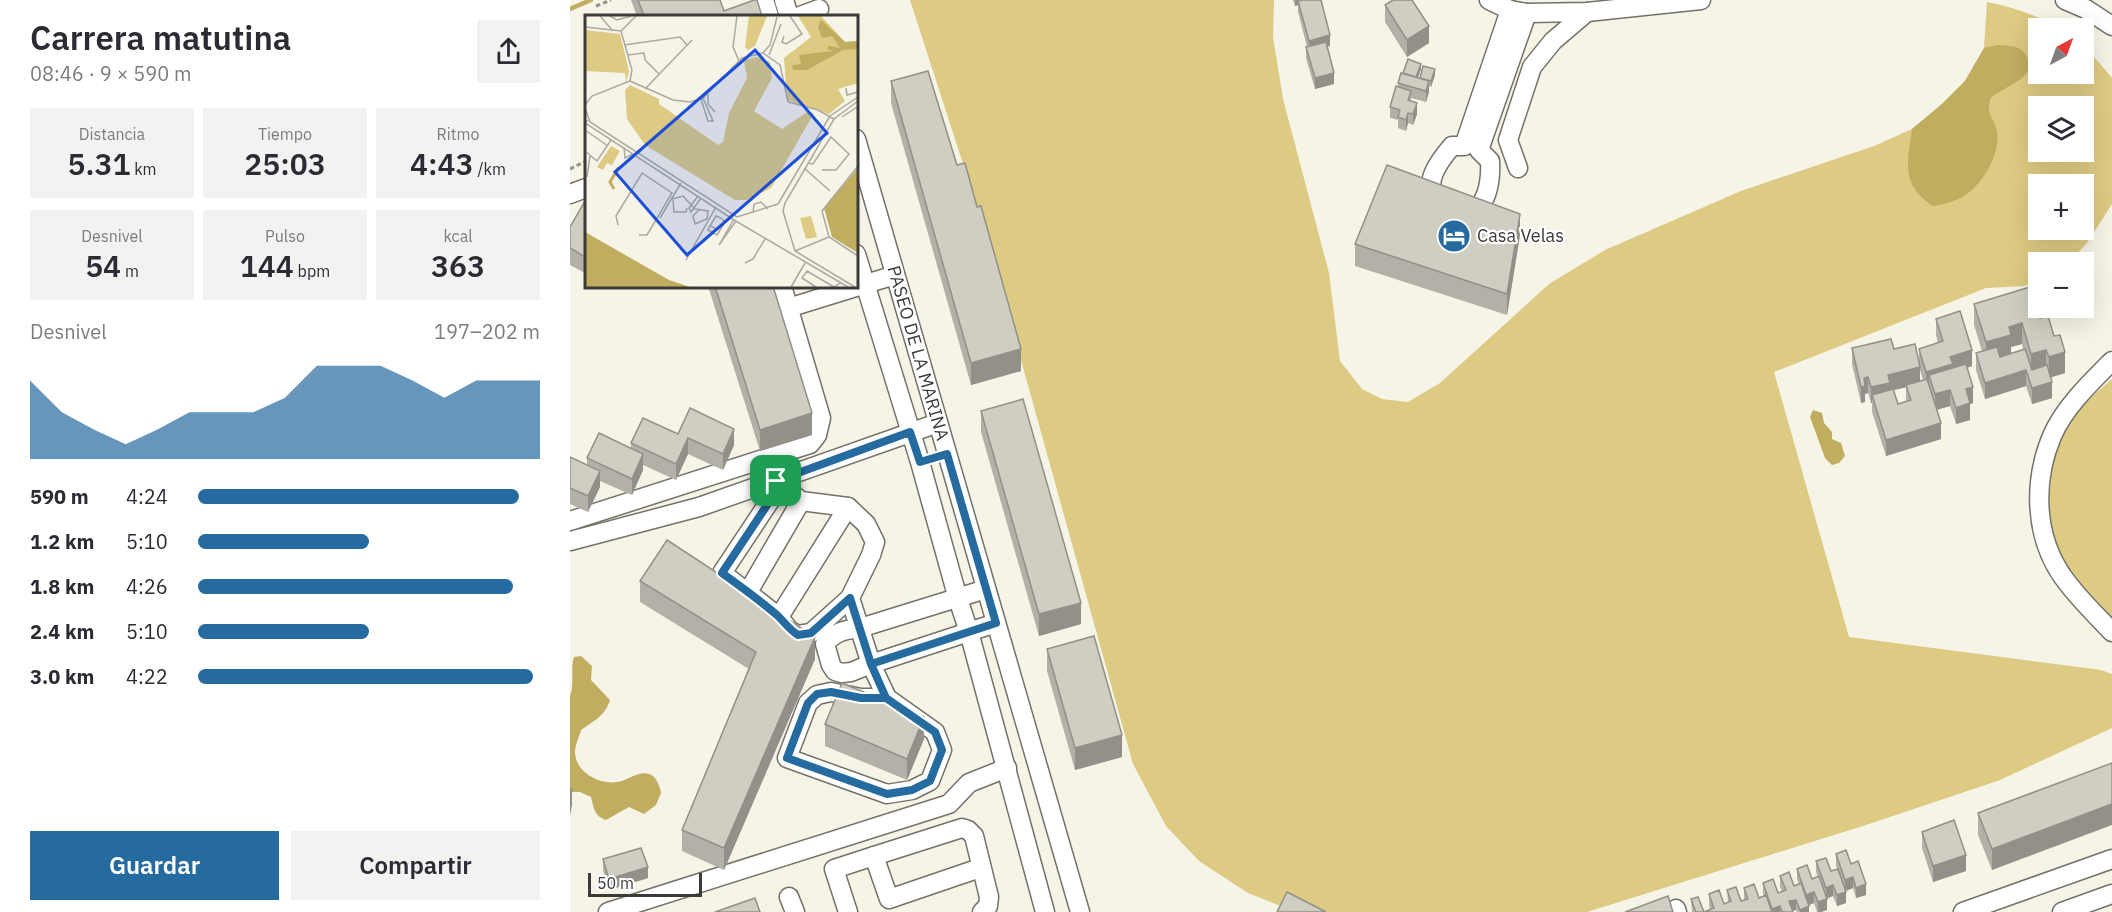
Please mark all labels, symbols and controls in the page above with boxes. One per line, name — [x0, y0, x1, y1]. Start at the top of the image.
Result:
inset map — [585, 15, 858, 288]
text: Carrera matutina — [30, 16, 291, 59]
north arrow — [2028, 18, 2094, 84]
map controls — [2028, 18, 2094, 318]
button: share — [477, 20, 540, 83]
text: 08:46 · 9 × 590 m — [30, 60, 191, 87]
button: layers — [2028, 96, 2094, 162]
text: Distancia — [79, 124, 145, 144]
text: Tiempo — [258, 124, 312, 144]
text: Ritmo — [437, 124, 479, 144]
text: 5.31 — [67, 144, 130, 183]
text: 25:03 — [244, 144, 326, 183]
text: 4:43 — [410, 144, 474, 183]
text: km — [130, 159, 157, 179]
text: /km — [474, 159, 506, 179]
button: + — [2028, 174, 2094, 240]
hotel icon: Casa Velas — [1436, 218, 1472, 254]
place label: Casa Velas — [1477, 224, 1564, 247]
text: Desnivel — [81, 226, 143, 246]
text: Pulso — [265, 226, 305, 246]
text: kcal — [443, 226, 473, 246]
text: 54 — [85, 246, 121, 285]
text: 144 — [240, 246, 294, 285]
text: 363 — [431, 246, 485, 285]
button: − — [2028, 252, 2094, 318]
text: m — [121, 261, 139, 281]
text: bpm — [294, 261, 330, 281]
street label: PASEO DE LA MARINA — [883, 263, 955, 443]
text: Desnivel — [30, 318, 107, 345]
text: 197–202 m — [434, 318, 540, 345]
pin — [750, 455, 801, 506]
icon: arrive — [759, 464, 792, 497]
text: 590 m — [30, 483, 89, 510]
text: 4:24 — [126, 483, 168, 510]
text: 1.2 km — [30, 528, 94, 555]
text: 5:10 — [126, 528, 168, 555]
text: 1.8 km — [30, 573, 94, 600]
text: 4:26 — [126, 573, 168, 600]
text: 2.4 km — [30, 618, 94, 645]
text: 5:10 — [126, 618, 168, 645]
text: 3.0 km — [30, 663, 94, 690]
text: 4:22 — [126, 663, 168, 690]
button: Guardar — [30, 831, 279, 900]
button: Compartir — [291, 831, 540, 900]
scale bar — [588, 870, 702, 898]
text: 50 m — [597, 873, 634, 893]

